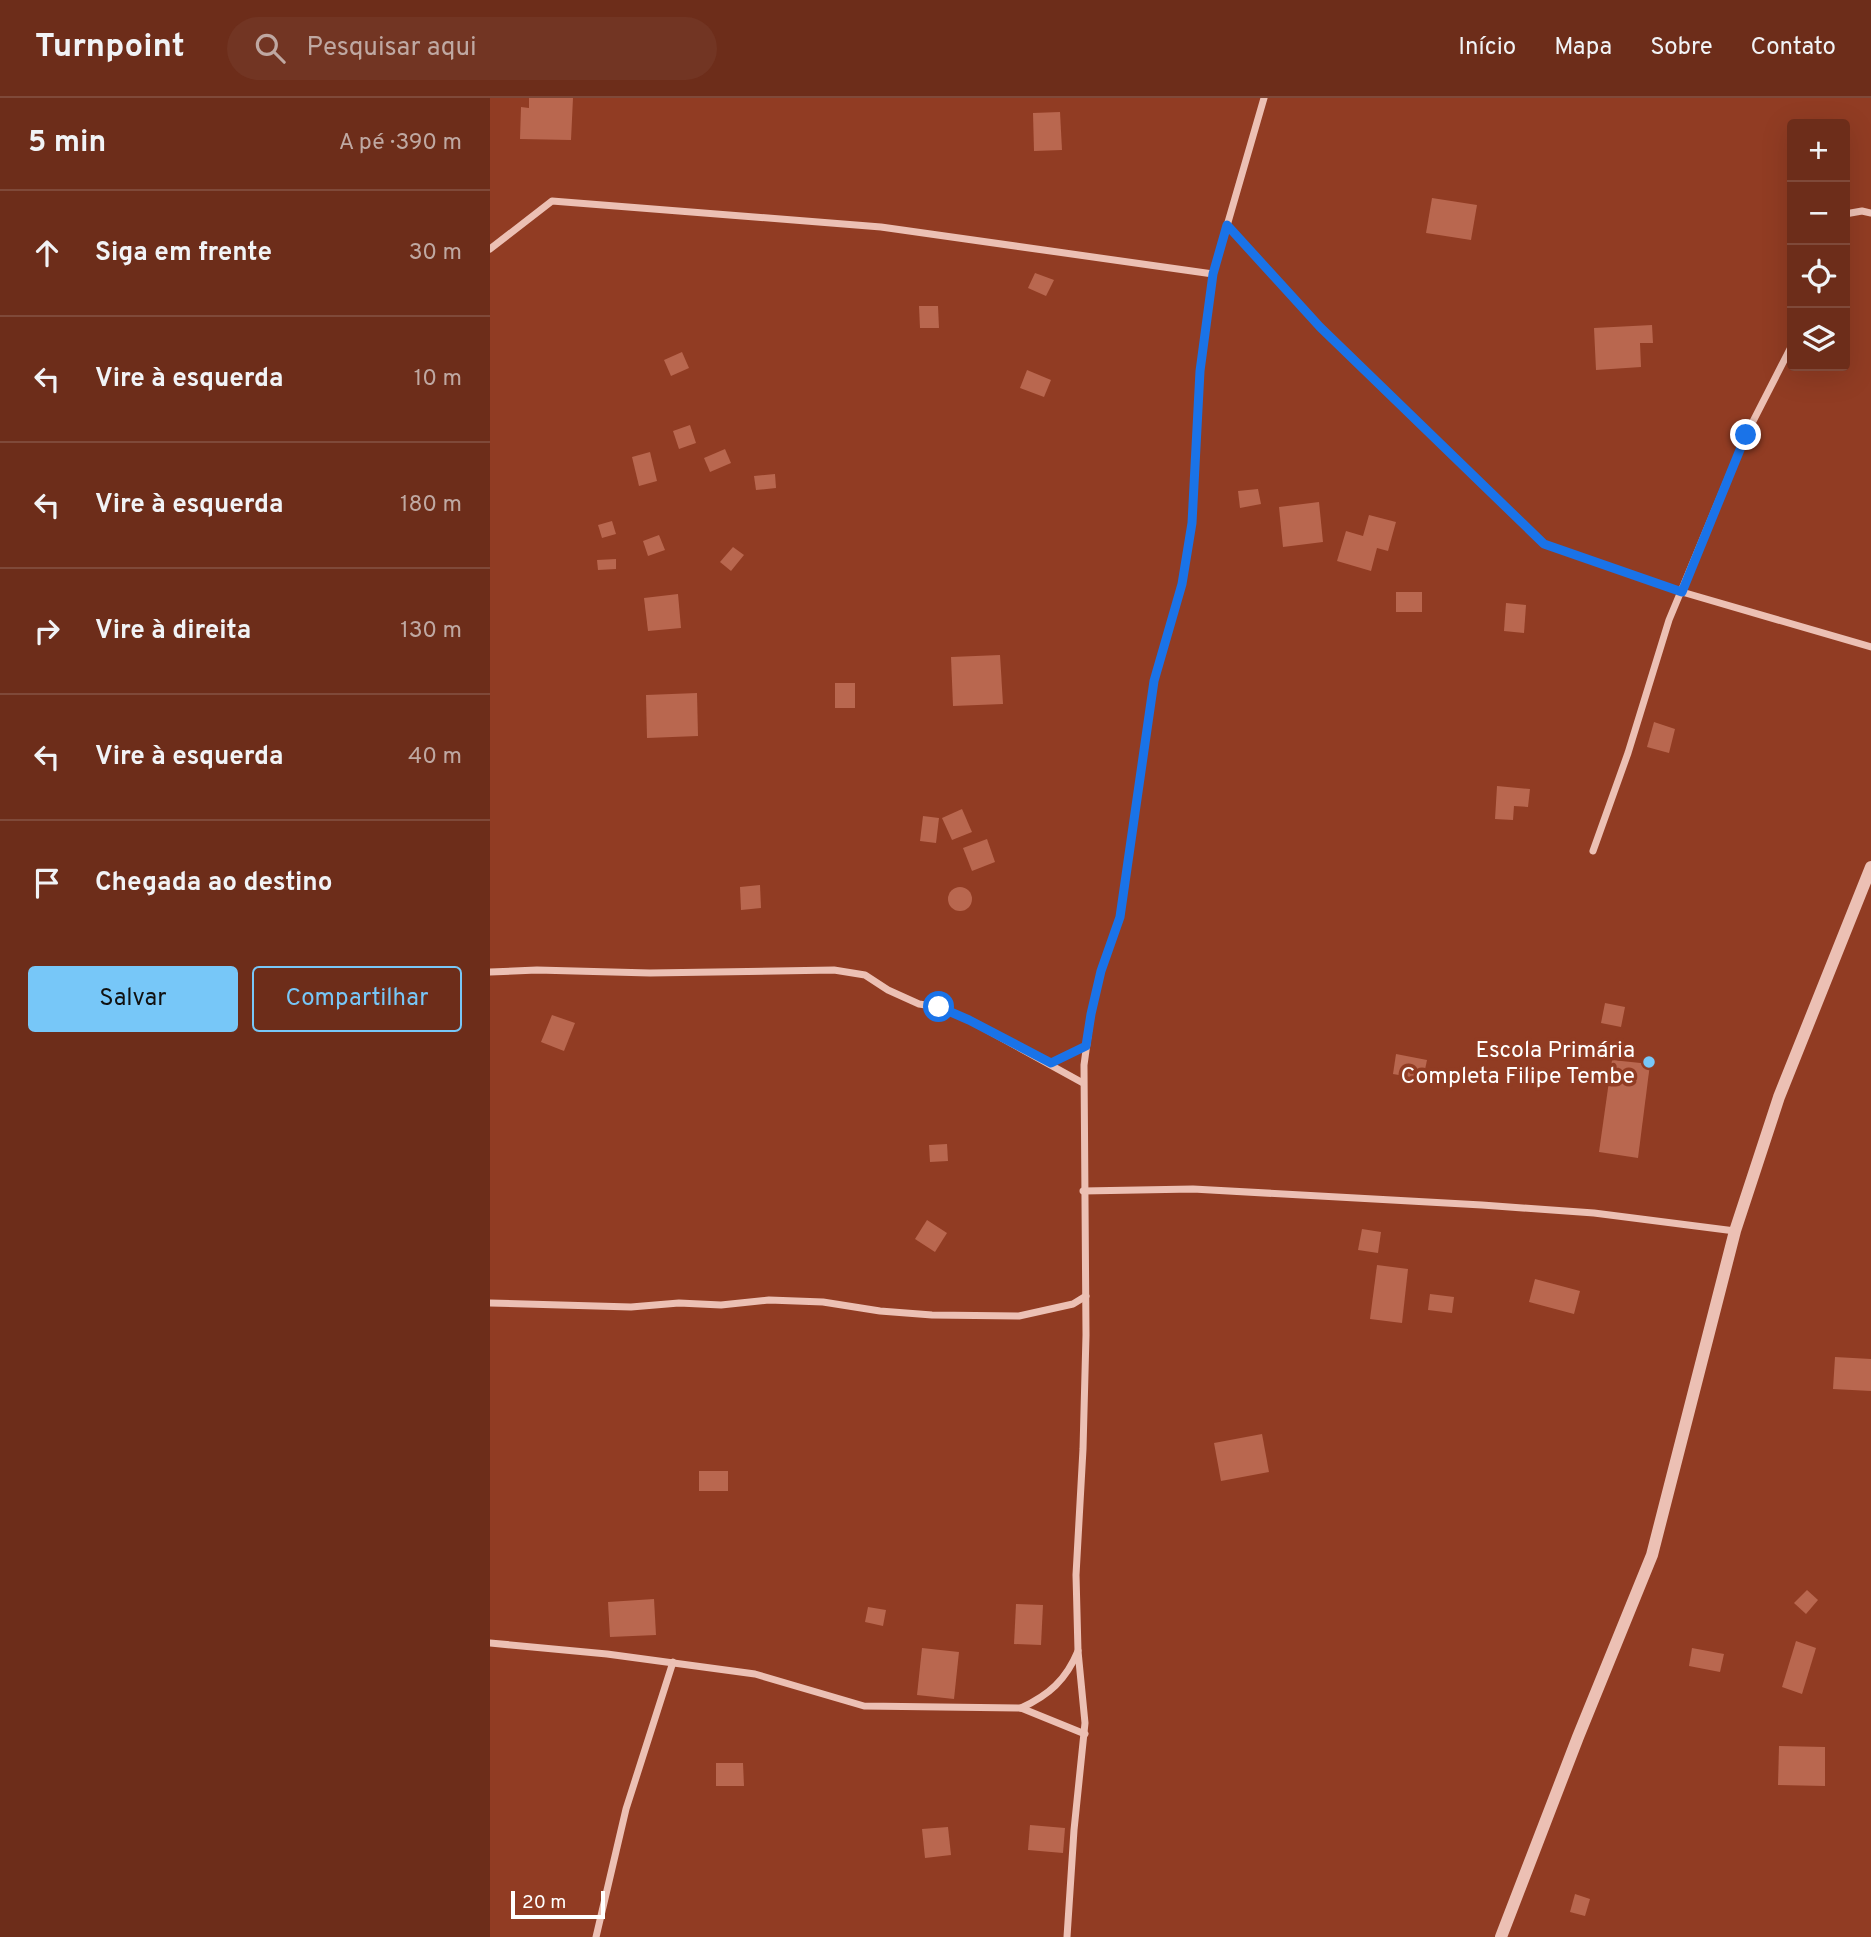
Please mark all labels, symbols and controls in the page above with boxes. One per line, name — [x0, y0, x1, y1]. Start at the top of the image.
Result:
search box — [227, 17, 717, 80]
text: Turnpoint — [35, 27, 185, 69]
icon: search — [251, 29, 289, 67]
text: Pesquisar aqui — [307, 32, 477, 65]
text: Início — [1458, 33, 1516, 63]
text: Mapa — [1554, 33, 1612, 63]
text: Sobre — [1650, 33, 1713, 63]
text: Contato — [1751, 33, 1836, 63]
map controls — [1787, 119, 1850, 371]
button: + — [1787, 119, 1850, 182]
text: 5 min — [28, 125, 106, 162]
text: A pé · 390 m — [339, 129, 462, 158]
button: − — [1787, 182, 1850, 245]
icon: ahead — [28, 234, 66, 272]
text: Siga em frente — [95, 237, 272, 270]
text: 30 m — [409, 239, 462, 268]
button: locate — [1787, 245, 1850, 308]
button: layers — [1787, 308, 1850, 371]
icon: left — [28, 360, 66, 398]
text: Vire à esquerda — [95, 363, 283, 396]
text: 10 m — [414, 365, 462, 394]
route end — [1730, 419, 1761, 450]
icon: left — [28, 486, 66, 524]
text: Vire à esquerda — [95, 489, 283, 522]
text: 180 m — [400, 491, 462, 520]
icon: right — [28, 612, 66, 650]
text: Vire à direita — [95, 615, 251, 648]
text: 130 m — [400, 617, 462, 646]
icon: left — [28, 738, 66, 776]
text: Vire à esquerda — [95, 741, 283, 774]
text: 40 m — [408, 743, 462, 772]
icon: arrive — [28, 864, 66, 902]
text: Chegada ao destino — [95, 867, 332, 900]
button: Salvar — [28, 966, 238, 1032]
button: Compartilhar — [252, 966, 462, 1032]
route start — [923, 991, 954, 1022]
place label: Escola Primária Completa Filipe Tembe — [1400, 1037, 1635, 1092]
marker: Escola Primária Completa Filipe Tembe — [1641, 1054, 1657, 1070]
scale bar — [511, 1888, 606, 1920]
text: 20 m — [522, 1891, 566, 1915]

